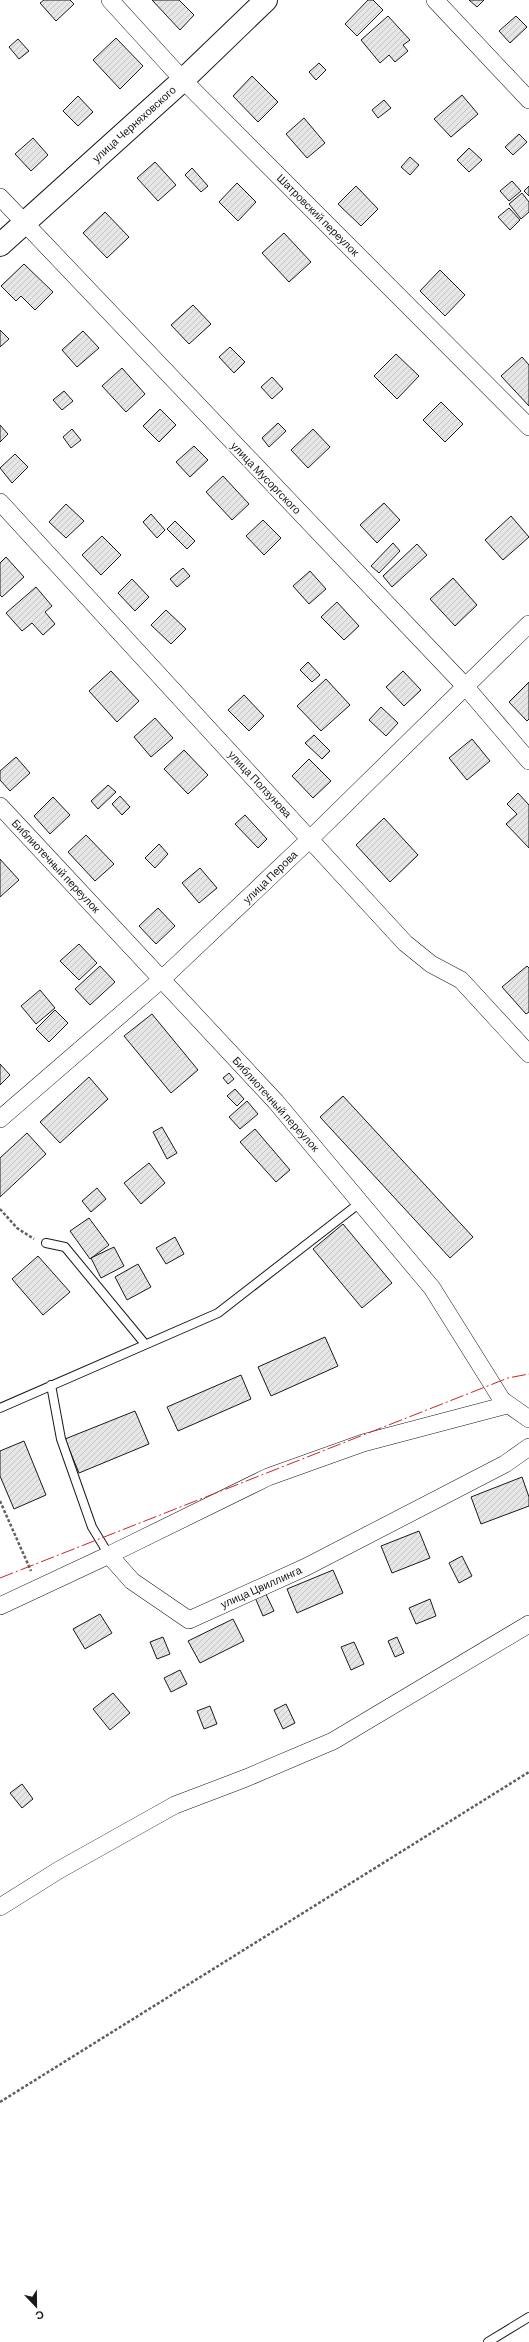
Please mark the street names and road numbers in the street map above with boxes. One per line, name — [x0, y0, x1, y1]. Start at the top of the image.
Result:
street label: улица Черняховского — [89, 83, 178, 164]
street label: Шатровский переулок — [275, 171, 362, 259]
street label: улица Мусоргского — [229, 439, 304, 516]
street label: улица Ползунова — [226, 747, 295, 821]
street label: Библиотечный переулок — [10, 816, 103, 915]
street label: улица Перова — [240, 847, 300, 906]
street label: Библиотечный переулок — [230, 1054, 323, 1154]
street label: улица Цвиллинга — [218, 1562, 304, 1610]

